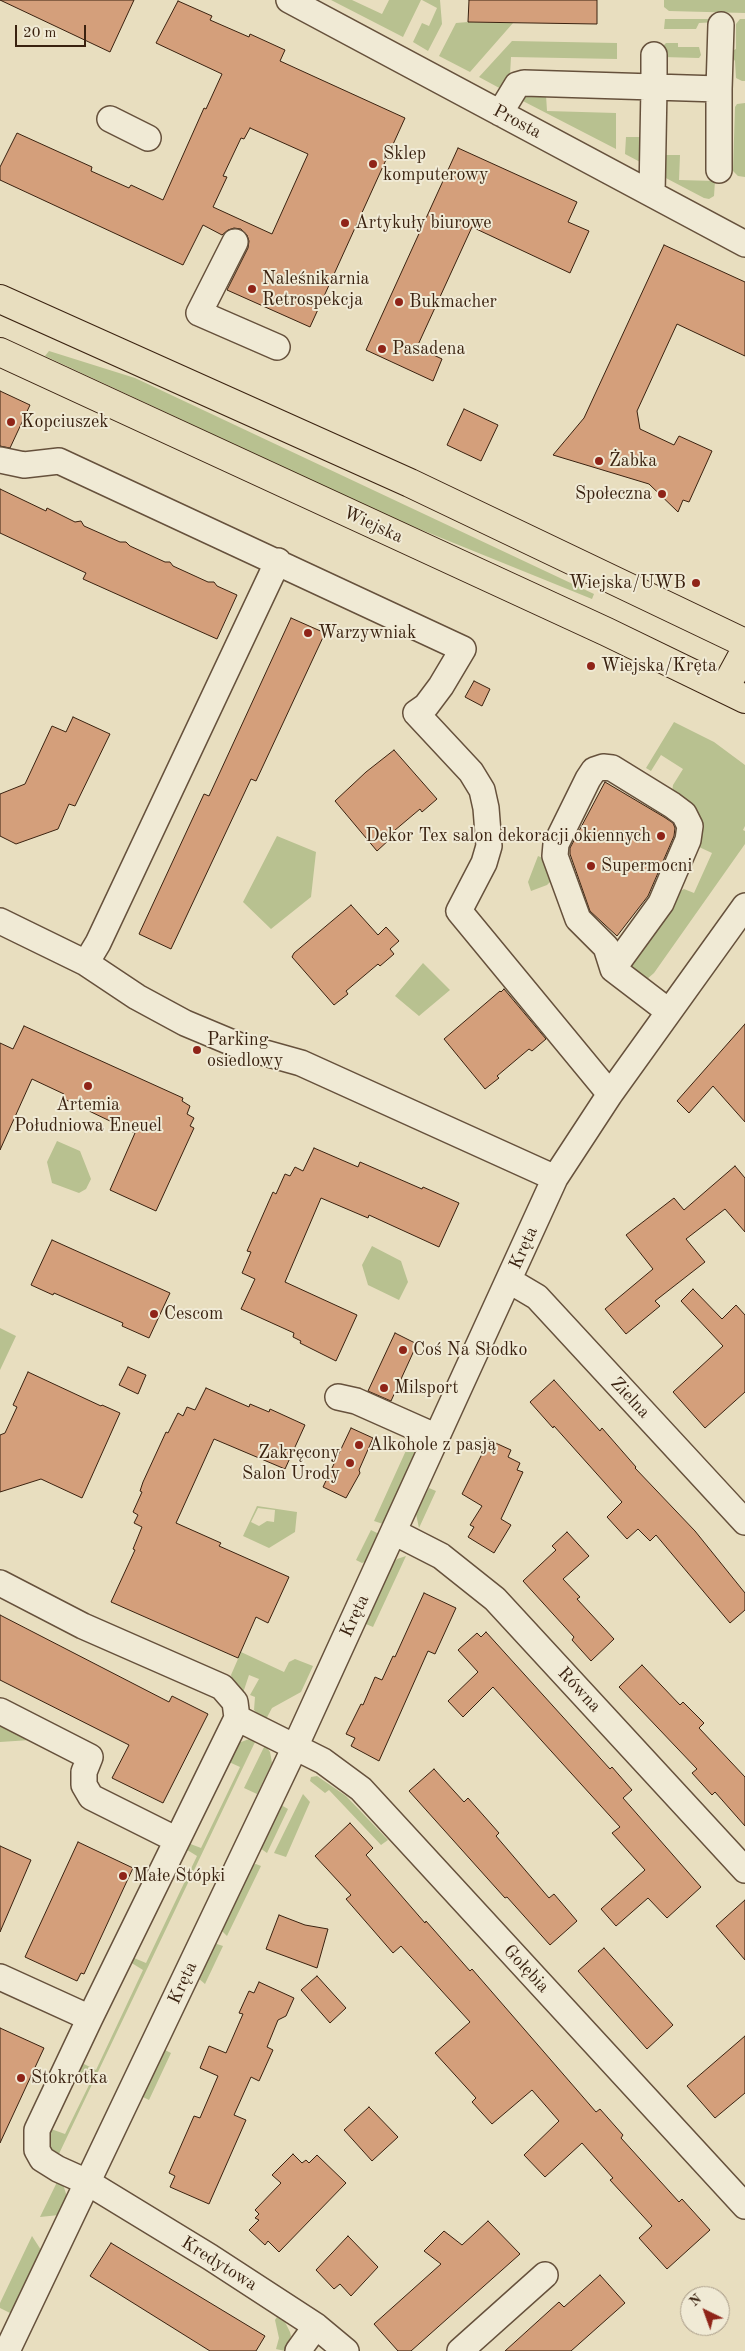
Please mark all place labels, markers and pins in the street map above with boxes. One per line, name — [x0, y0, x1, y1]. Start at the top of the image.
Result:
place label: Sklep komputerowy — [383, 143, 489, 186]
marker: Sklep komputerowy — [367, 158, 379, 170]
place label: Artykuły biurowe — [355, 212, 492, 234]
marker: Artykuły biurowe — [339, 217, 351, 229]
place label: Naleśnikarnia Retrospekcja — [262, 268, 369, 310]
marker: Naleśnikarnia Retrospekcja — [246, 283, 258, 295]
place label: Bukmacher — [409, 291, 497, 313]
marker: Bukmacher — [393, 296, 405, 308]
place label: Pasadena — [392, 338, 465, 360]
marker: Pasadena — [376, 343, 388, 355]
place label: Kopciuszek — [21, 411, 109, 433]
marker: Kopciuszek — [5, 416, 17, 428]
place label: Żabka — [609, 450, 657, 472]
marker: Żabka — [593, 455, 605, 467]
place label: Społeczna — [575, 483, 652, 505]
marker: Społeczna — [656, 488, 668, 500]
place label: Wiejska/UWB — [569, 572, 686, 594]
marker: Wiejska/UWB — [690, 577, 702, 589]
place label: Warzywniak — [318, 622, 416, 644]
marker: Warzywniak — [302, 627, 314, 639]
place label: Wiejska/Kręta — [601, 655, 717, 677]
marker: Wiejska/Kręta — [585, 660, 597, 672]
place label: Dekor Tex salon dekoracji okiennych — [365, 825, 651, 847]
marker: Dekor Tex salon dekoracji okiennych — [655, 830, 667, 842]
place label: Supermocni — [601, 855, 692, 877]
marker: Supermocni — [585, 860, 597, 872]
place label: Parking osiedlowy — [207, 1029, 283, 1072]
marker: Parking osiedlowy — [191, 1044, 203, 1056]
marker: Artemia Południowa Eneuel — [82, 1080, 94, 1092]
place label: Artemia Południowa Eneuel — [14, 1094, 162, 1136]
place label: Cescom — [164, 1303, 223, 1325]
marker: Cescom — [148, 1308, 160, 1320]
place label: Coś Na Słodko — [413, 1339, 527, 1361]
marker: Coś Na Słodko — [397, 1344, 409, 1356]
place label: Milsport — [394, 1377, 459, 1399]
marker: Milsport — [378, 1382, 390, 1394]
place label: Alkohole z pasją — [369, 1434, 496, 1456]
marker: Alkohole z pasją — [353, 1439, 365, 1451]
place label: Zakręcony Salon Urody — [242, 1442, 340, 1485]
marker: Zakręcony Salon Urody — [344, 1457, 356, 1469]
place label: Małe Stópki — [133, 1865, 225, 1887]
marker: Małe Stópki — [117, 1870, 129, 1882]
place label: Stokrotka — [31, 2067, 108, 2089]
marker: Stokrotka — [15, 2072, 27, 2084]

